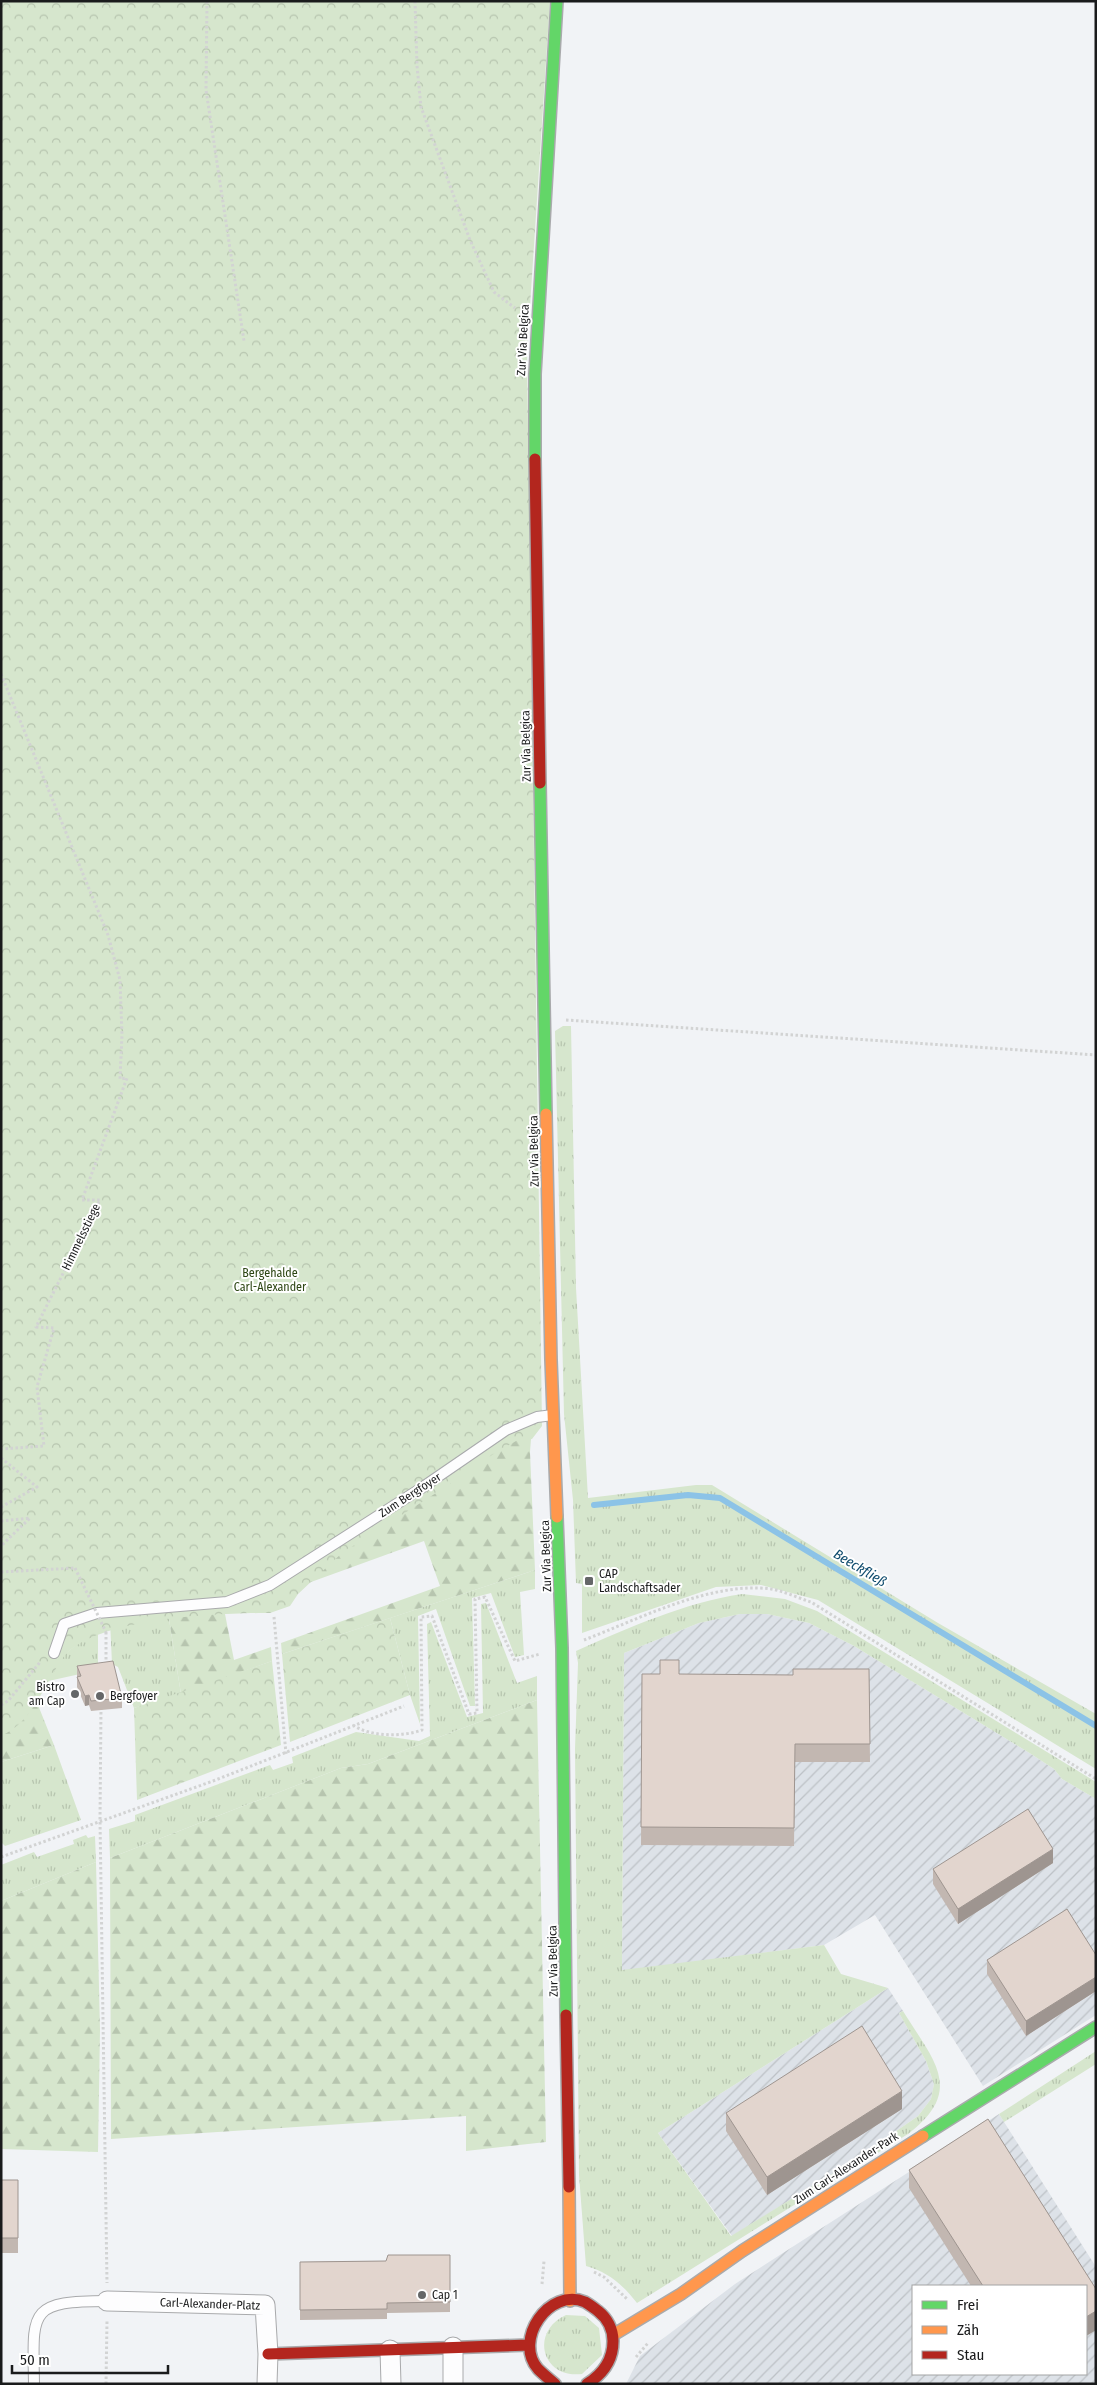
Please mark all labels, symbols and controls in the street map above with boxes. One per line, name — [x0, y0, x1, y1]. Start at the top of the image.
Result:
street label: Zur Via Belgica — [514, 304, 532, 376]
street label: Zur Via Belgica — [518, 710, 534, 782]
street label: Zur Via Belgica — [526, 1115, 542, 1187]
street label: Himmelsstiege — [59, 1201, 103, 1273]
park label: Bergehalde Carl-Alexander — [234, 1266, 307, 1294]
street label: Zum Bergfoyer — [376, 1469, 444, 1520]
street label: Zur Via Belgica — [538, 1520, 554, 1592]
water label: Beeckfließ — [830, 1546, 890, 1590]
place label: CAP Landschaftsader — [599, 1567, 681, 1595]
marker: CAP Landschaftsader — [583, 1575, 595, 1587]
place label: Bistro am Cap — [29, 1680, 65, 1708]
marker: Bistro am Cap — [69, 1688, 81, 1700]
place label: Bergfoyer — [110, 1689, 158, 1703]
marker: Bergfoyer — [94, 1690, 106, 1702]
street label: Zur Via Belgica — [545, 1925, 561, 1997]
street label: Zum Carl-Alexander-Park — [791, 2129, 901, 2207]
legend — [912, 2285, 1087, 2375]
place label: Cap 1 — [432, 2288, 458, 2302]
marker: Cap 1 — [416, 2289, 428, 2301]
street label: Carl-Alexander-Platz — [160, 2295, 261, 2313]
text: Frei — [957, 2296, 979, 2314]
text: Zäh — [957, 2321, 979, 2339]
scale bar — [12, 2342, 169, 2374]
text: Stau — [957, 2346, 984, 2364]
text: 50 m — [20, 2351, 50, 2369]

